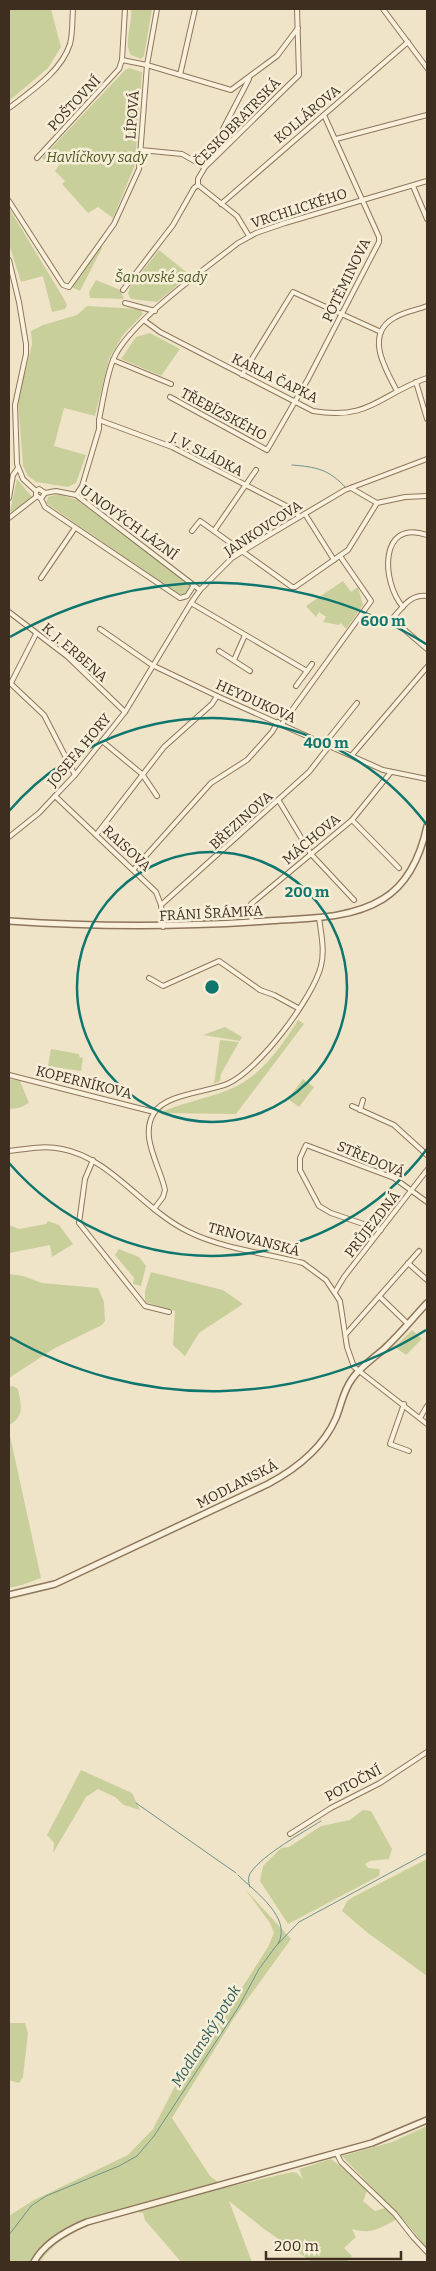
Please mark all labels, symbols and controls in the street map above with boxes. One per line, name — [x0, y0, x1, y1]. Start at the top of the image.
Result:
street label: POŠTOVNÍ — [44, 71, 104, 135]
street label: ČESKOBRATRSKÁ — [190, 74, 284, 170]
street label: KOLLÁROVA — [270, 81, 344, 147]
street label: LÍPOVÁ — [121, 90, 143, 140]
park label: Havlíčkovy sady — [46, 149, 149, 166]
street label: VRCHLICKÉHO — [249, 184, 349, 232]
street label: POTĚMINOVA — [318, 235, 374, 325]
park label: Šanovské sady — [115, 268, 208, 286]
street label: KARLA ČAPKA — [229, 349, 321, 407]
street label: TŘEBÍZSKÉHO — [178, 384, 270, 444]
street label: J. V. SLÁDKA — [167, 428, 247, 480]
street label: U NOVÝCH LÁZNÍ — [76, 480, 182, 564]
street label: JANKOVCOVA — [220, 497, 305, 560]
text: 600 m — [361, 612, 406, 630]
street label: K. J. ERBENA — [38, 619, 111, 686]
street label: HEYDUKOVA — [213, 676, 299, 727]
street label: JOSEFA HORY — [43, 710, 115, 791]
text: 400 m — [303, 734, 349, 752]
street label: BŘEZINOVA — [206, 787, 276, 853]
street label: MÁCHOVA — [278, 810, 344, 868]
street label: RAISOVA — [99, 822, 154, 875]
text: 200 m — [285, 883, 330, 901]
street label: FRÁNI ŠRÁMKA — [159, 901, 263, 925]
centre of rings — [203, 978, 221, 996]
street label: KOPERNÍKOVA — [34, 1061, 134, 1103]
street label: STŘEDOVÁ — [334, 1137, 408, 1181]
street label: PRŮJEZDNÁ — [340, 1187, 404, 1261]
street label: TRNOVANSKÁ — [206, 1218, 302, 1260]
street label: MODLANSKÁ — [193, 1456, 281, 1512]
street label: POTOČNÍ — [322, 1761, 384, 1805]
water label: Modlanský potok — [167, 1981, 245, 2090]
scale bar — [266, 2228, 401, 2260]
text: 200 m — [274, 2237, 319, 2255]

